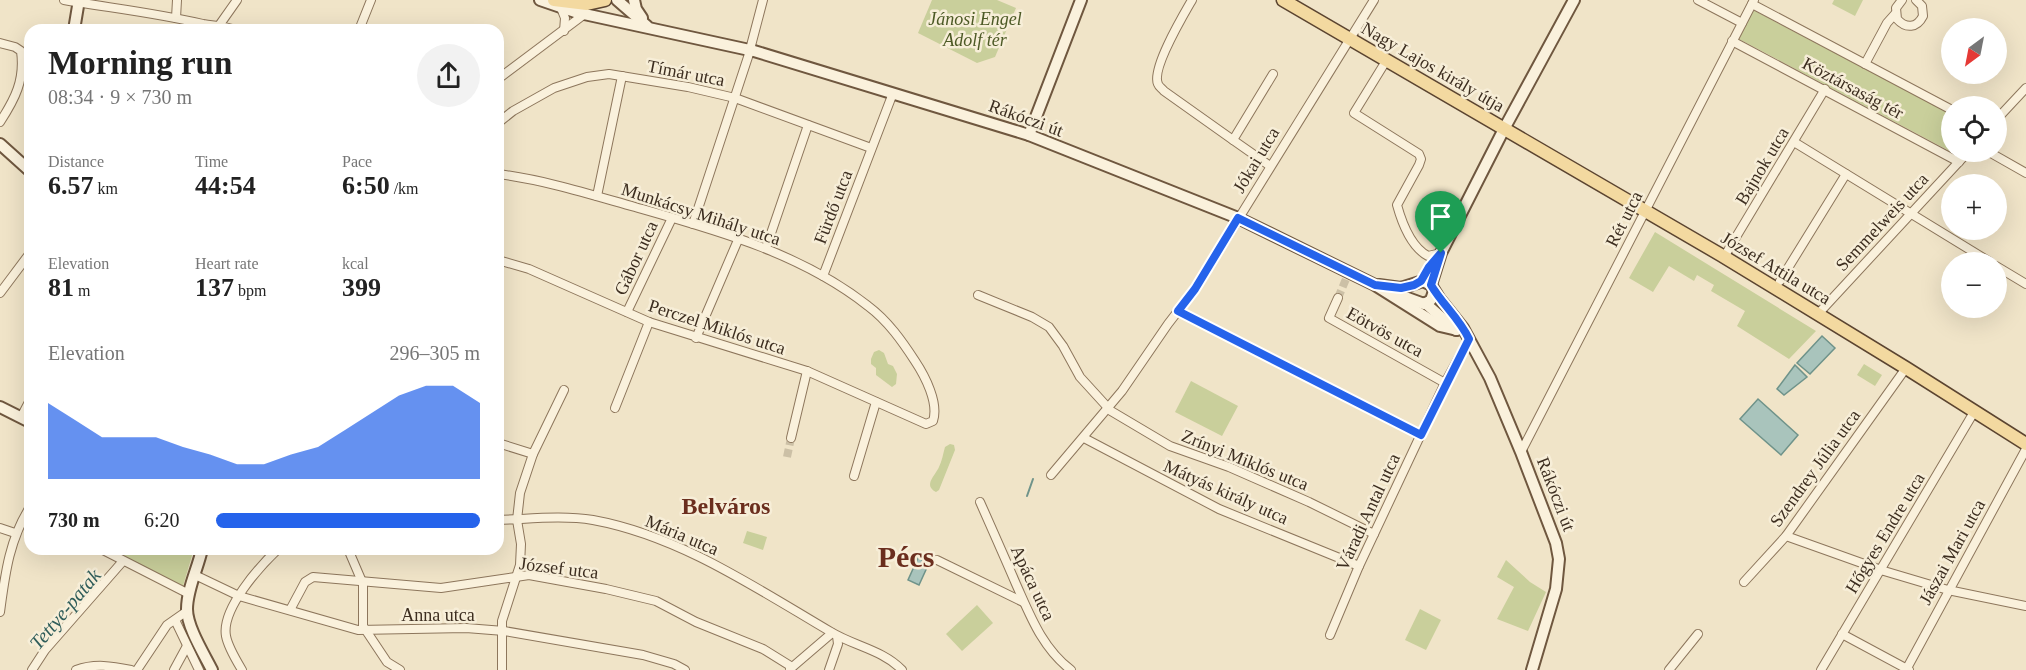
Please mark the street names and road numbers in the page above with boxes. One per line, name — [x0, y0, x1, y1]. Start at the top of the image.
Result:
street label: Nagy Lajos király útja — [1358, 18, 1508, 116]
street label: Köztársaság tér — [1799, 53, 1907, 123]
street label: Tímár utca — [646, 56, 726, 90]
street label: Rákóczi út — [986, 95, 1066, 141]
street label: Jókai utca — [1229, 124, 1283, 196]
street label: Bajnok utca — [1731, 124, 1793, 208]
street label: Fürdő utca — [810, 167, 856, 247]
street label: Semmelweis utca — [1832, 169, 1932, 275]
street label: Munkácsy Mihály utca — [619, 179, 783, 249]
street label: Rét utca — [1602, 188, 1646, 250]
street label: Gábor utca — [610, 218, 662, 298]
street label: József Attila utca — [1718, 228, 1834, 308]
street label: Perczel Miklós utca — [646, 295, 788, 359]
street label: Eötvös utca — [1343, 303, 1427, 361]
street label: Szendrey Júlia utca — [1766, 406, 1864, 530]
street label: Zrínyi Miklós utca — [1179, 425, 1311, 495]
street label: Váradi Antal utca — [1332, 450, 1404, 574]
street label: Rákóczi út — [1533, 454, 1579, 534]
street label: Mátyás király utca — [1161, 456, 1291, 528]
street label: Hőgyes Endre utca — [1841, 469, 1929, 597]
street label: Jászai Mari utca — [1915, 496, 1989, 608]
street label: Mária utca — [642, 511, 722, 559]
street label: Apáca utca — [1007, 542, 1059, 624]
street label: József utca — [518, 553, 600, 583]
street label: Anna utca — [401, 605, 475, 625]

